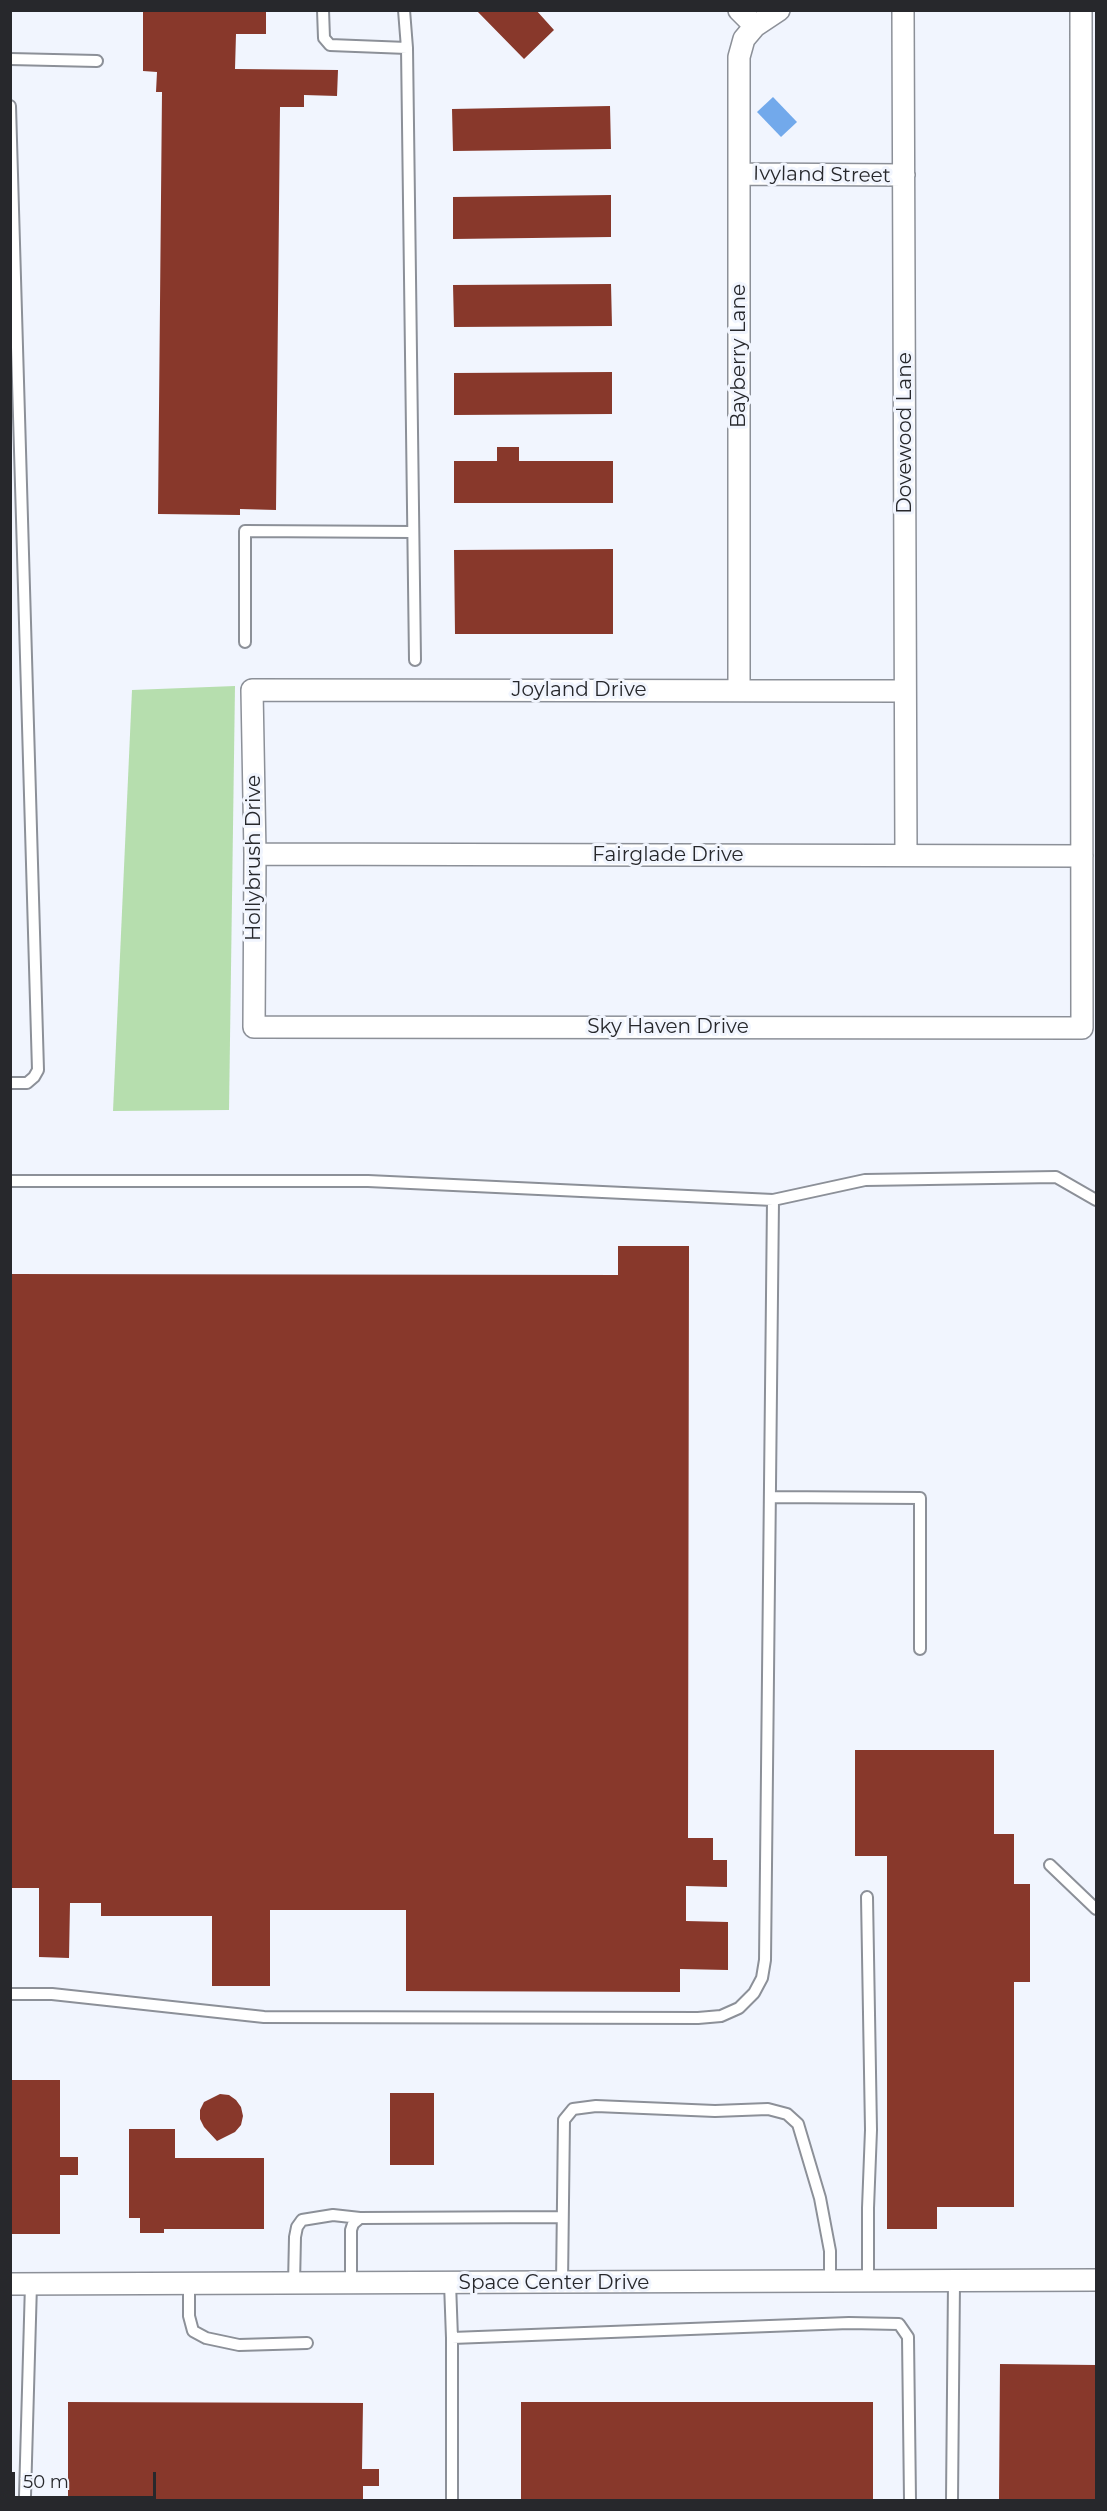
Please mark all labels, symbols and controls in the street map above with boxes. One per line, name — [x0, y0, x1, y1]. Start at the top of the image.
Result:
street label: Ivyland Street — [753, 162, 891, 188]
street label: Bayberry Lane — [727, 284, 751, 428]
street label: Dovewood Lane — [893, 352, 917, 514]
street label: Joyland Drive — [512, 678, 646, 702]
street label: Hollybrush Drive — [242, 775, 266, 941]
street label: Fairglade Drive — [592, 843, 744, 867]
street label: Sky Haven Drive — [587, 1015, 749, 1039]
street label: Space Center Drive — [459, 2271, 649, 2295]
scale bar — [15, 2460, 159, 2498]
text: 50 m — [23, 2471, 69, 2493]

